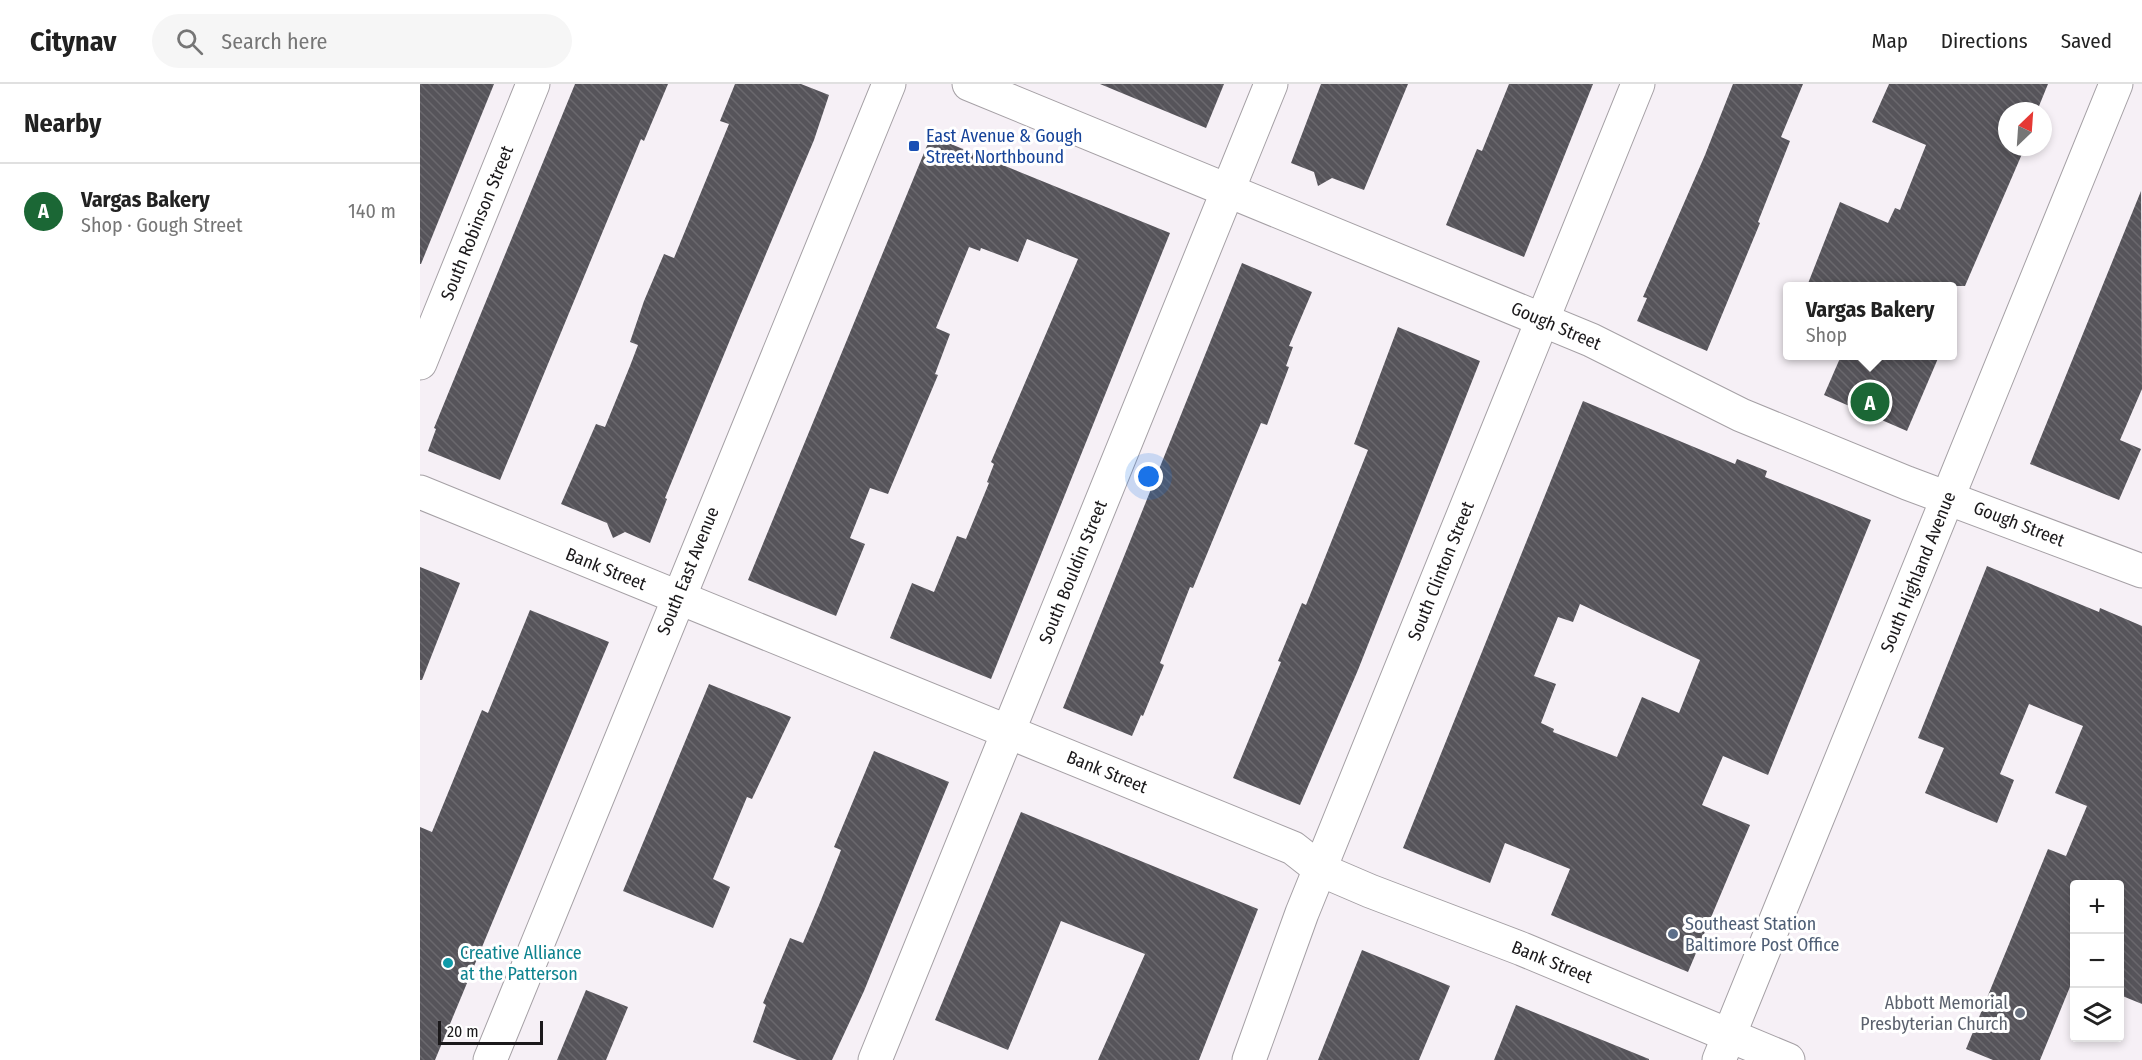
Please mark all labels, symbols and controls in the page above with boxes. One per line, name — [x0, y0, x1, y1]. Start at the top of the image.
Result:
search box — [152, 14, 572, 68]
text: Citynav — [30, 25, 116, 58]
icon: search — [173, 25, 206, 58]
text: Search here — [221, 28, 327, 55]
text: Map — [1871, 28, 1908, 54]
text: Directions — [1941, 28, 2028, 54]
text: Saved — [2061, 28, 2112, 54]
north arrow — [1998, 102, 2052, 156]
text: Nearby — [24, 108, 101, 139]
place label: East Avenue & Gough Street Northbound — [926, 125, 1082, 168]
marker: East Avenue & Gough Street Northbound — [907, 139, 921, 153]
street label: South Robinson Street — [436, 142, 518, 304]
text: Vargas Bakery — [81, 186, 210, 213]
text: A — [38, 199, 49, 223]
text: 140 m — [348, 199, 396, 223]
text: Shop · Gough Street — [81, 213, 243, 237]
popup — [1783, 282, 1957, 360]
text: Vargas Bakery — [1806, 296, 1934, 323]
street label: Gough Street — [1508, 297, 1604, 355]
text: Shop — [1806, 323, 1847, 347]
pin: A — [1850, 380, 1890, 424]
your location — [1134, 462, 1163, 491]
street label: South Highland Avenue — [1876, 488, 1960, 656]
street label: South Bouldin Street — [1034, 497, 1112, 647]
street label: Gough Street — [1970, 497, 2068, 551]
street label: South Clinton Street — [1403, 498, 1479, 644]
street label: South East Avenue — [652, 504, 724, 638]
street label: Bank Street — [562, 543, 650, 595]
street label: Bank Street — [1063, 746, 1151, 798]
map controls — [2070, 880, 2124, 1042]
button: + — [2070, 880, 2124, 934]
place label: Southeast Station Baltimore Post Office — [1685, 913, 1840, 956]
marker: Southeast Station Baltimore Post Office — [1666, 927, 1680, 941]
button: − — [2070, 934, 2124, 988]
street label: Bank Street — [1508, 936, 1596, 988]
place label: Creative Alliance at the Patterson — [460, 942, 582, 985]
marker: Creative Alliance at the Patterson — [441, 956, 455, 970]
button: layers — [2070, 988, 2124, 1042]
place label: Abbott Memorial Presbyterian Church — [1860, 992, 2008, 1035]
marker: Abbott Memorial Presbyterian Church — [2013, 1006, 2027, 1020]
scale bar — [438, 1018, 543, 1046]
text: 20 m — [447, 1022, 478, 1041]

